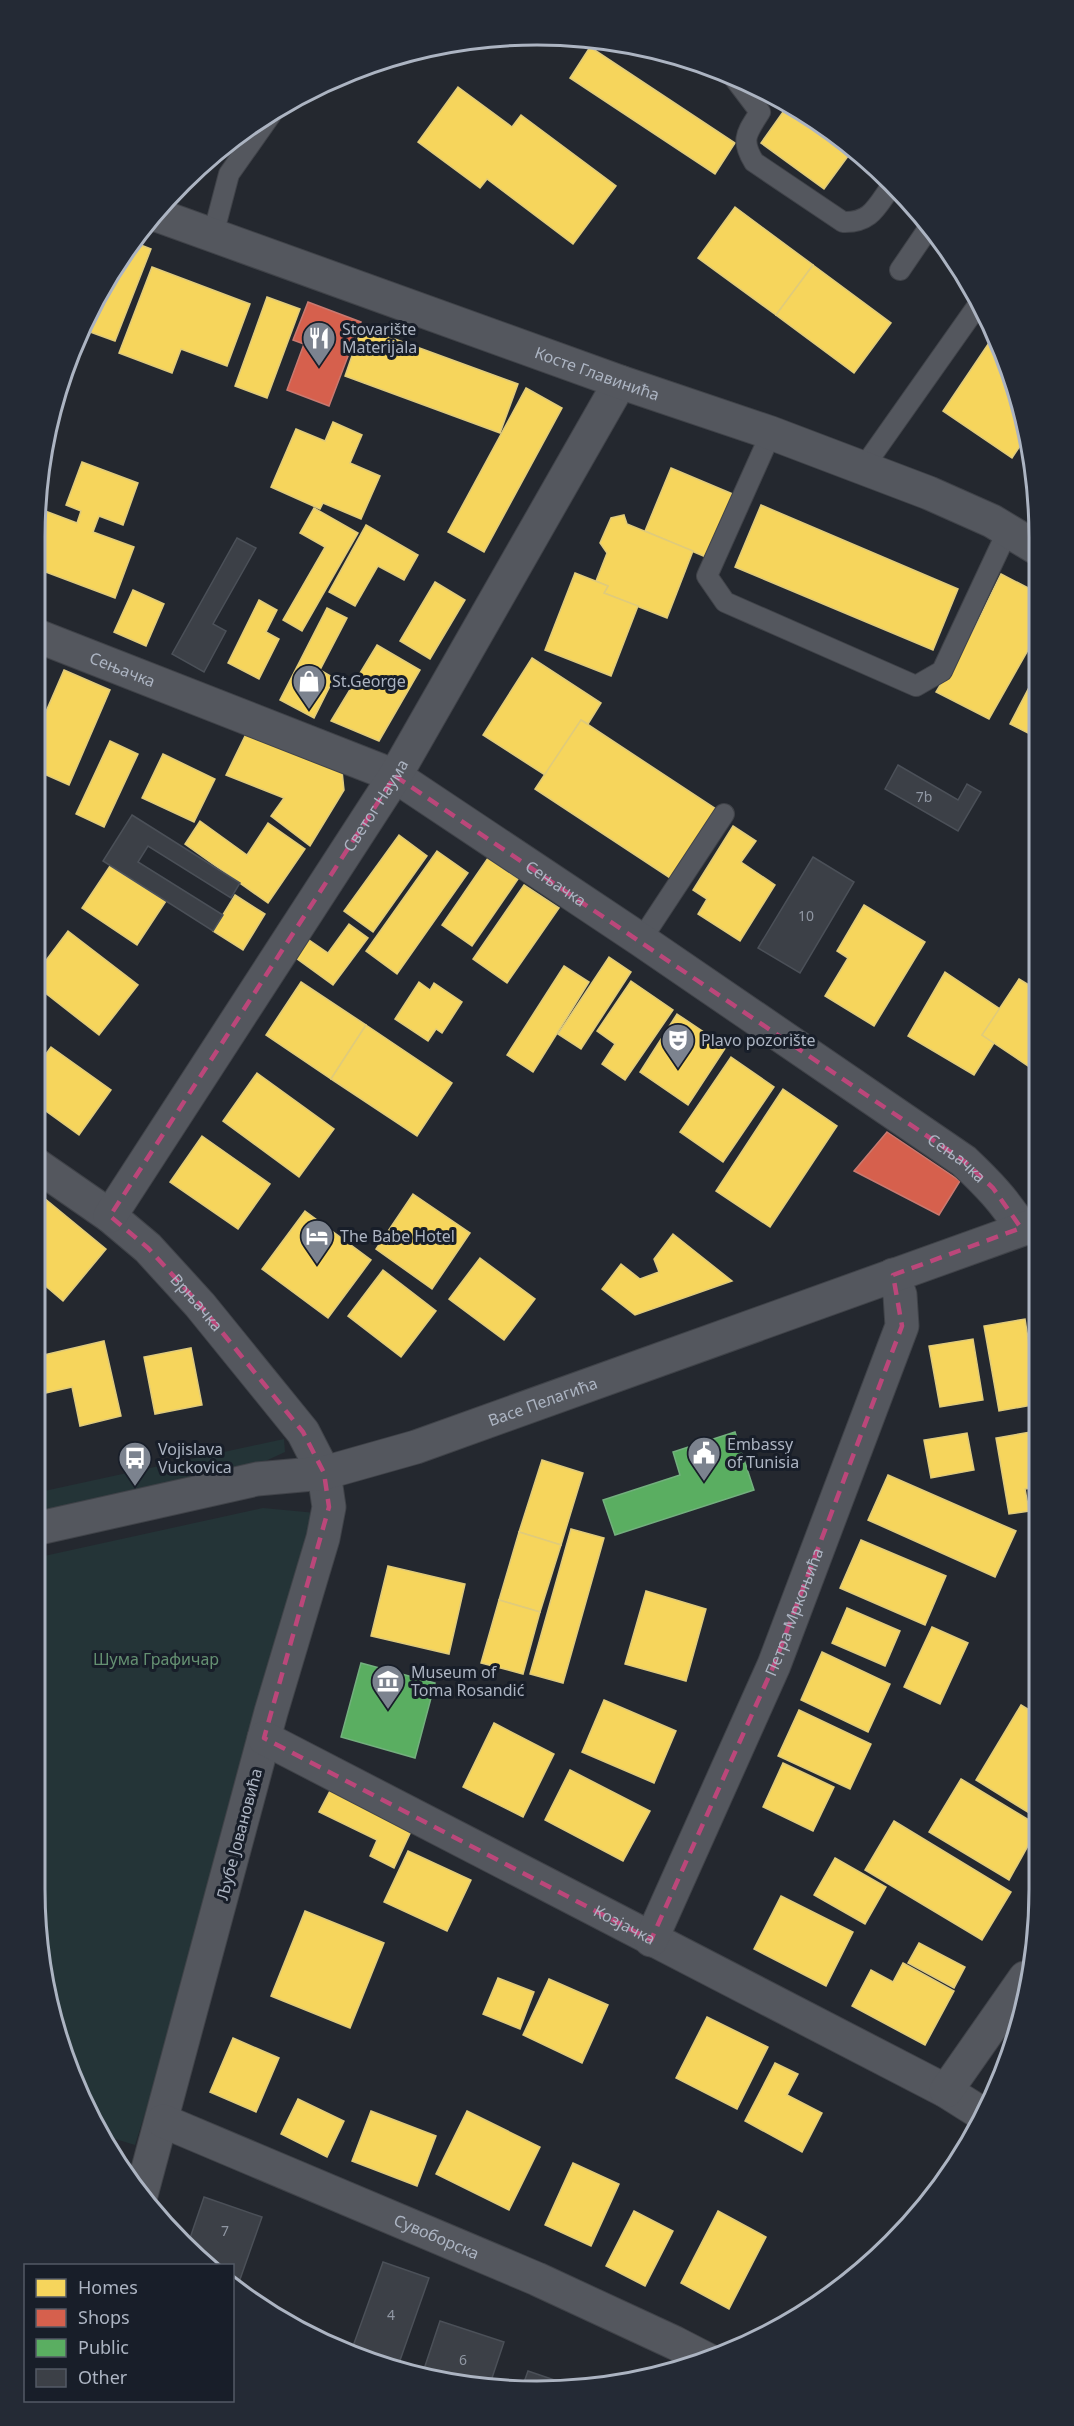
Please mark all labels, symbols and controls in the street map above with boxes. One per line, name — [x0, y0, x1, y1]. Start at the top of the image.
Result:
place label: Stovarište Materijala — [342, 318, 417, 358]
restaurant icon: Stovarište Materijala — [301, 320, 337, 367]
street label: Косте Главинића — [532, 341, 662, 406]
street label: Сењачка — [86, 646, 159, 692]
shop icon: St.George — [291, 663, 327, 710]
place label: St.George — [332, 670, 406, 692]
street label: Светог Наума — [338, 755, 413, 856]
house number: 7b — [916, 787, 932, 806]
street label: Сењачка — [521, 855, 591, 911]
house number: 10 — [798, 906, 814, 925]
theatre icon: Plavo pozorište — [660, 1022, 696, 1069]
place label: Plavo pozorište — [701, 1029, 816, 1051]
street label: Сењачка — [923, 1128, 991, 1187]
hotel icon: The Babe Hotel — [299, 1218, 335, 1265]
place label: The Babe Hotel — [340, 1225, 455, 1247]
street label: Врњачка — [166, 1269, 228, 1336]
street label: Васе Пелагића — [485, 1372, 600, 1431]
place label: Embassy of Tunisia — [727, 1433, 799, 1473]
public building icon: Embassy of Tunisia — [686, 1435, 722, 1482]
place label: Vojislava Vuckovica — [158, 1438, 232, 1478]
bus stop icon: Vojislava Vuckovica — [117, 1440, 153, 1487]
street label: Петра Мркоњића — [759, 1545, 828, 1680]
park label: Шума Графичар — [93, 1648, 219, 1670]
place label: Museum of Toma Rosandić — [411, 1661, 525, 1701]
museum icon: Museum of Toma Rosandić — [370, 1663, 406, 1710]
street label: Љубе Јовановића — [211, 1766, 267, 1902]
street label: Козјачка — [590, 1900, 659, 1950]
street label: Сувоборска — [391, 2209, 483, 2264]
house number: 7 — [221, 2221, 229, 2240]
legend — [24, 2264, 234, 2402]
text: Homes — [78, 2275, 138, 2299]
text: Shops — [78, 2305, 130, 2329]
house number: 4 — [387, 2305, 395, 2324]
text: Public — [78, 2335, 129, 2359]
house number: 6 — [459, 2350, 467, 2369]
text: Other — [78, 2365, 128, 2389]

